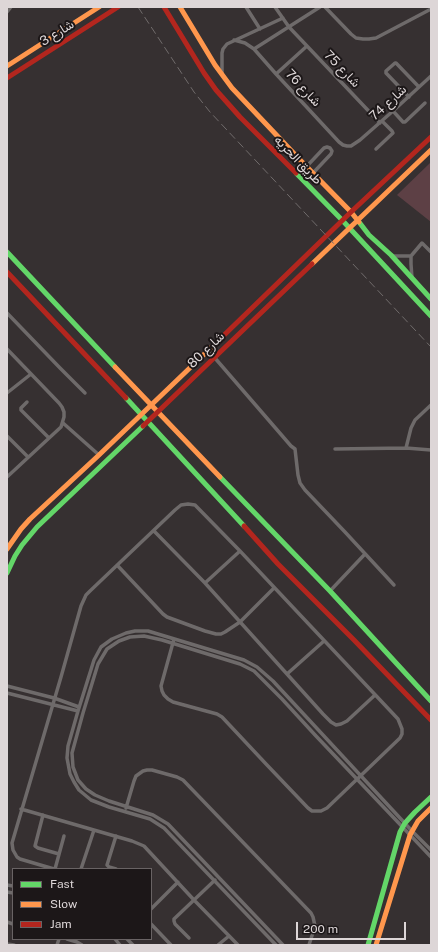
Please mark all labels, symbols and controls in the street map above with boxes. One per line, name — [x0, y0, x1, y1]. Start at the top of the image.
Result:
street label: شارع 3 — [37, 16, 77, 50]
street label: شارع 75 — [321, 47, 363, 91]
street label: شارع 76 — [282, 66, 324, 110]
street label: شارع 74 — [366, 82, 410, 124]
street label: طريق الحريه — [271, 132, 325, 188]
street label: شارع 80 — [184, 329, 228, 371]
legend — [12, 868, 152, 940]
text: Fast — [50, 877, 74, 891]
text: Slow — [50, 897, 77, 911]
scale bar — [298, 914, 408, 940]
text: Jam — [50, 917, 72, 931]
text: 200 m — [303, 922, 338, 936]

